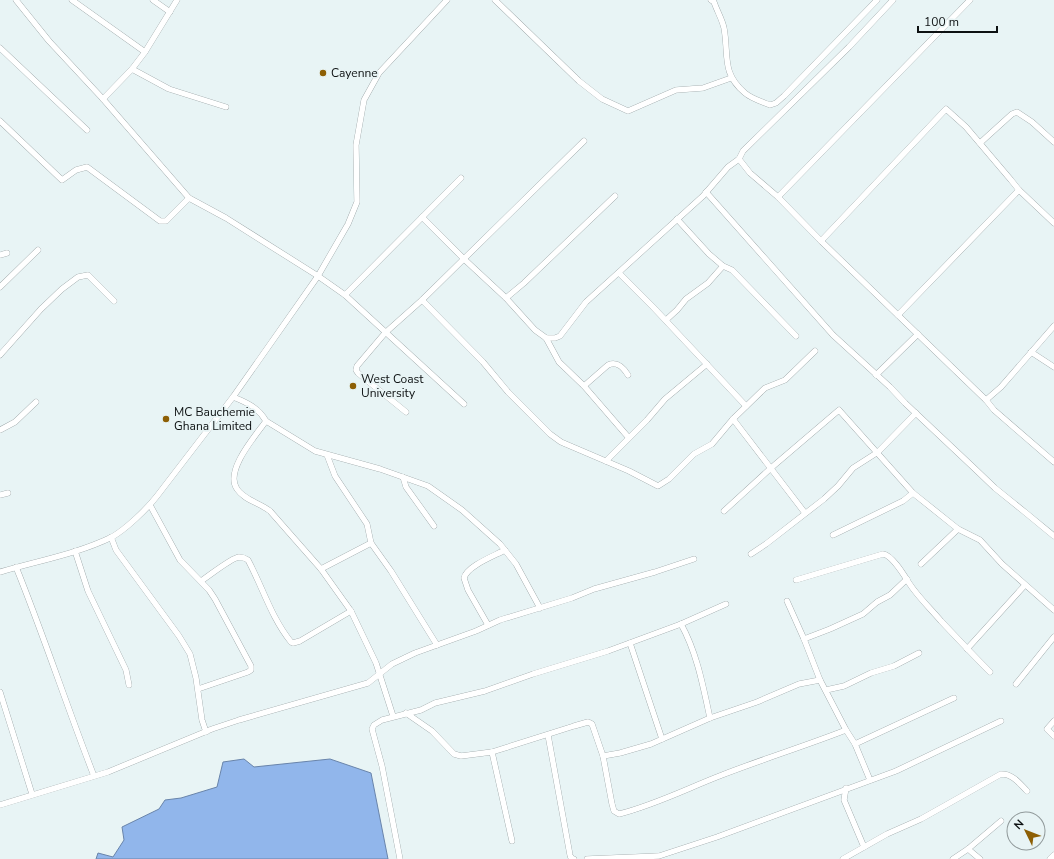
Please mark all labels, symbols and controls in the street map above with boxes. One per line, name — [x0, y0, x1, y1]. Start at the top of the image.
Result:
scale bar — [918, 8, 997, 34]
text: 100 m — [924, 14, 959, 30]
place label: Cayenne — [331, 65, 378, 81]
marker: Cayenne — [318, 68, 328, 78]
place label: West Coast University — [361, 371, 424, 401]
marker: West Coast University — [348, 381, 358, 391]
place label: MC Bauchemie Ghana Limited — [174, 404, 255, 434]
marker: MC Bauchemie Ghana Limited — [161, 414, 171, 424]
north arrow — [1006, 811, 1046, 851]
text: N — [1011, 816, 1027, 833]

